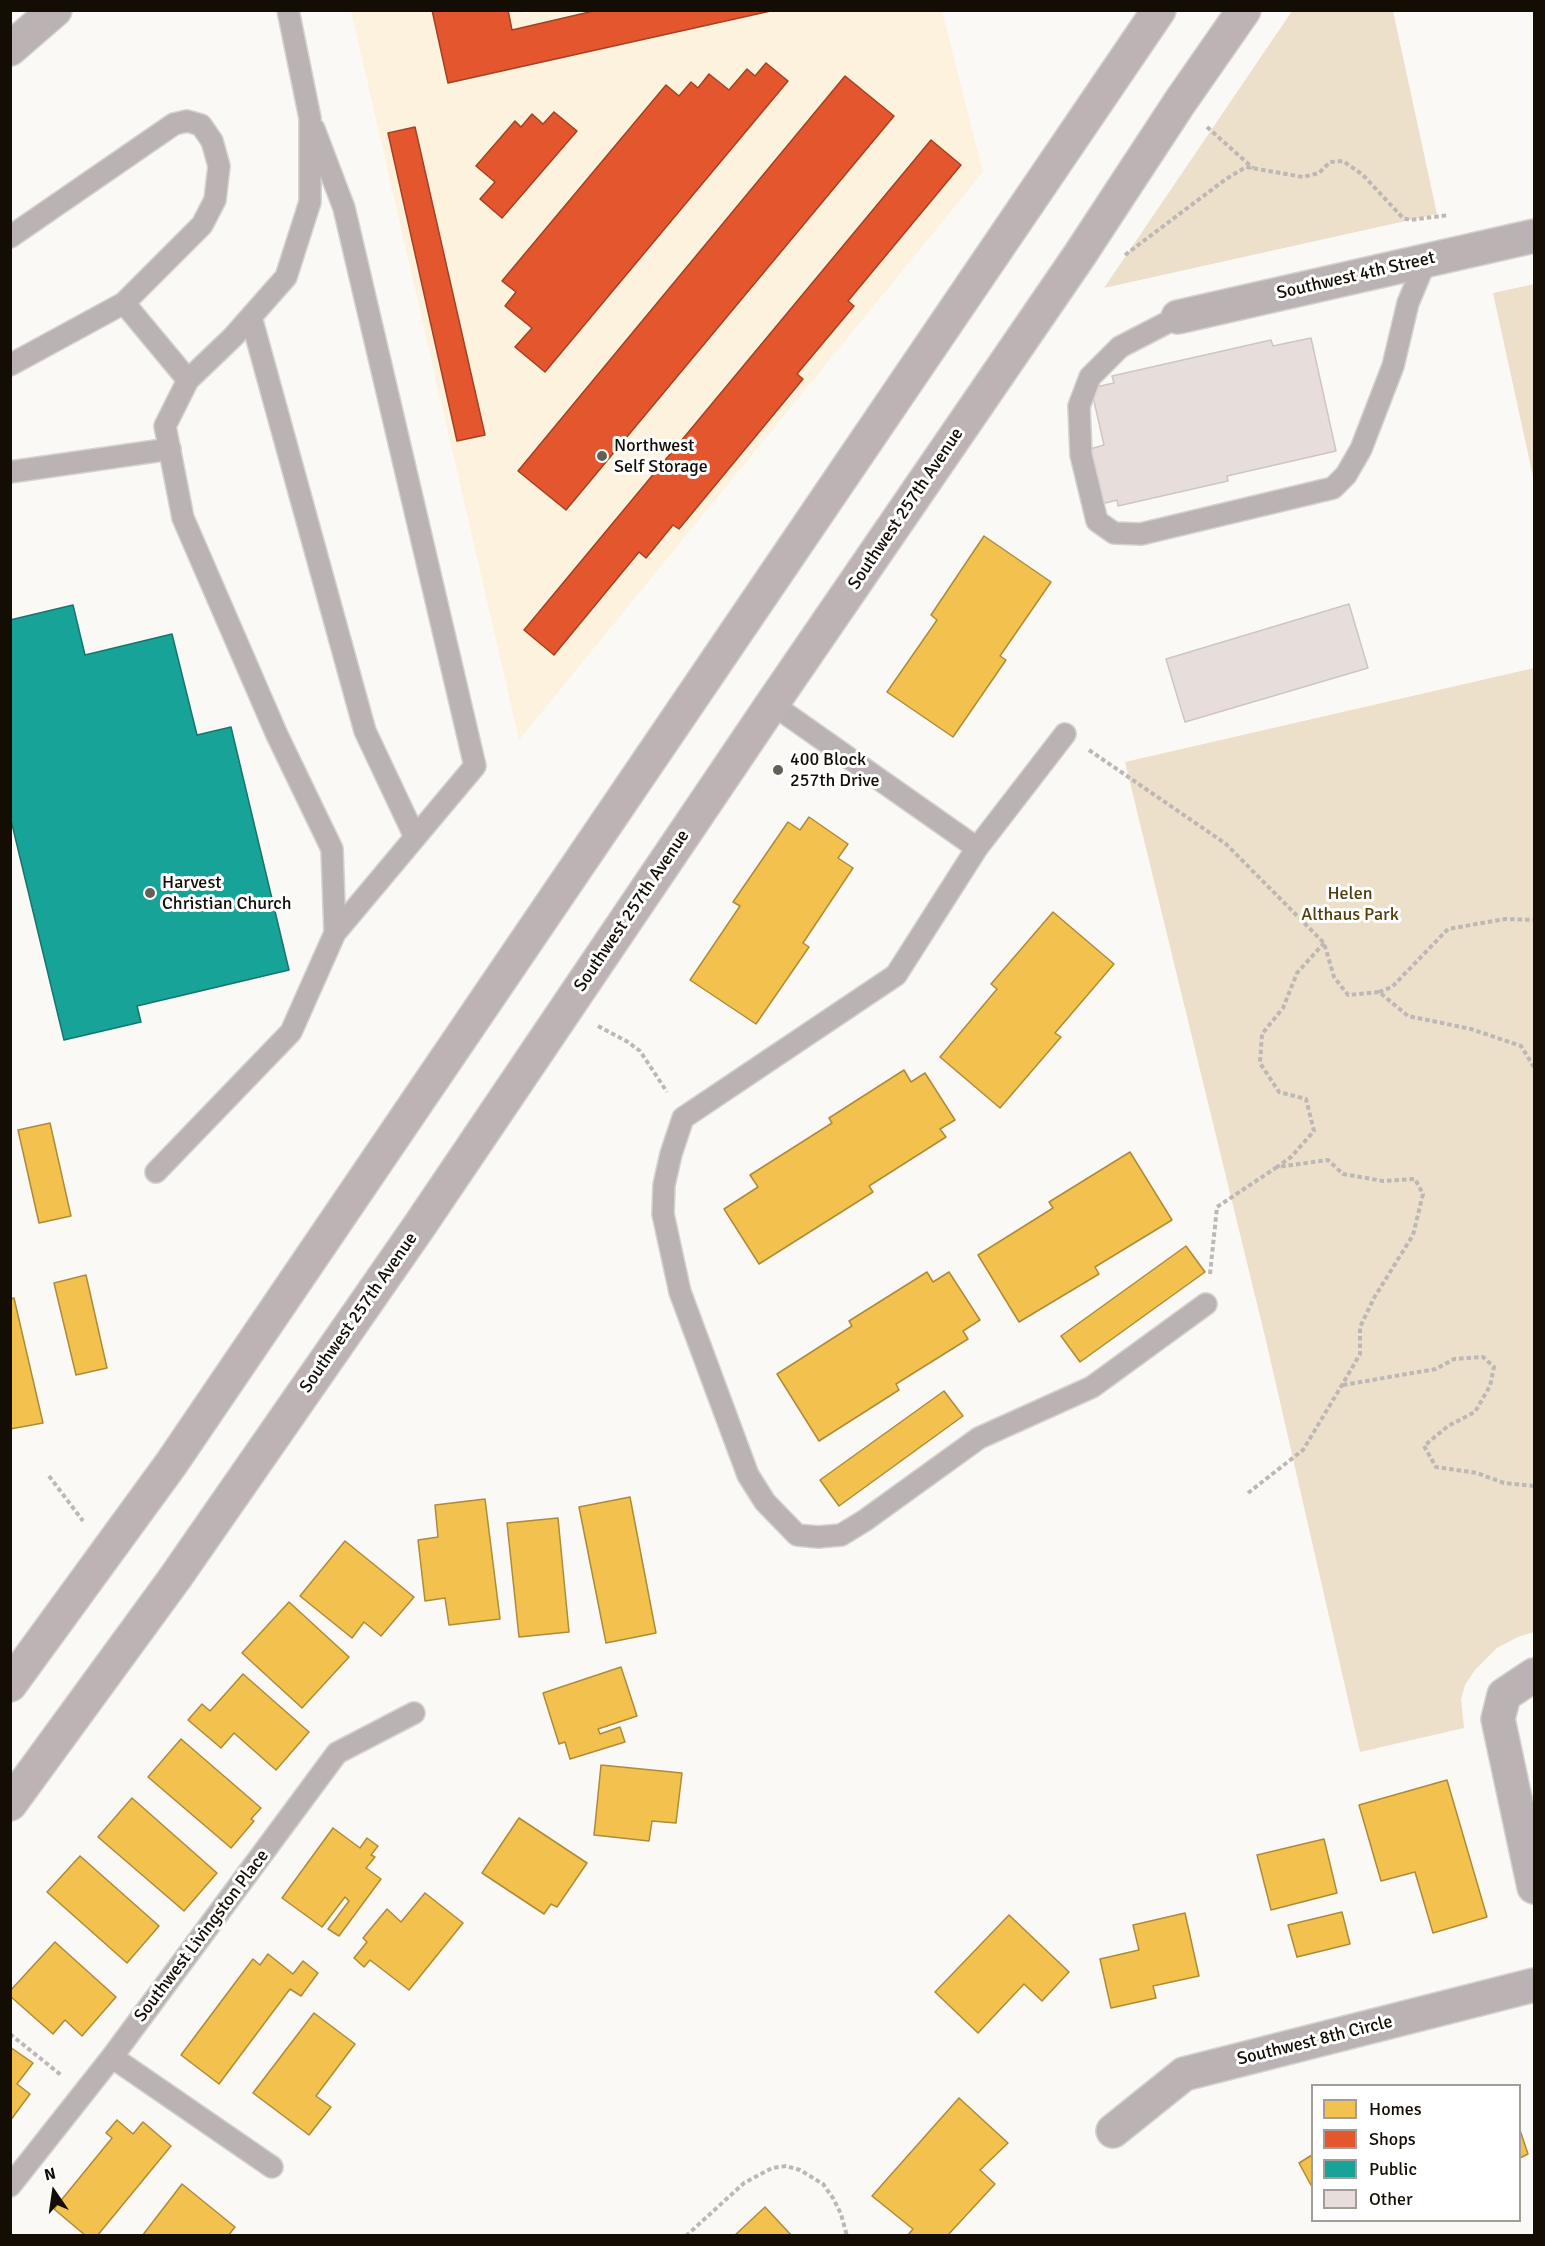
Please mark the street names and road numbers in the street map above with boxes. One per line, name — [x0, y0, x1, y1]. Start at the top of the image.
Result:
street label: Southwest 4th Street — [1275, 247, 1437, 305]
street label: Southwest 257th Avenue — [844, 424, 968, 594]
street label: Southwest 257th Avenue — [570, 826, 694, 996]
street label: Southwest 257th Avenue — [296, 1229, 422, 1397]
street label: Southwest Livingston Place — [130, 1846, 274, 2026]
street label: Southwest 8th Circle — [1235, 2011, 1395, 2071]

